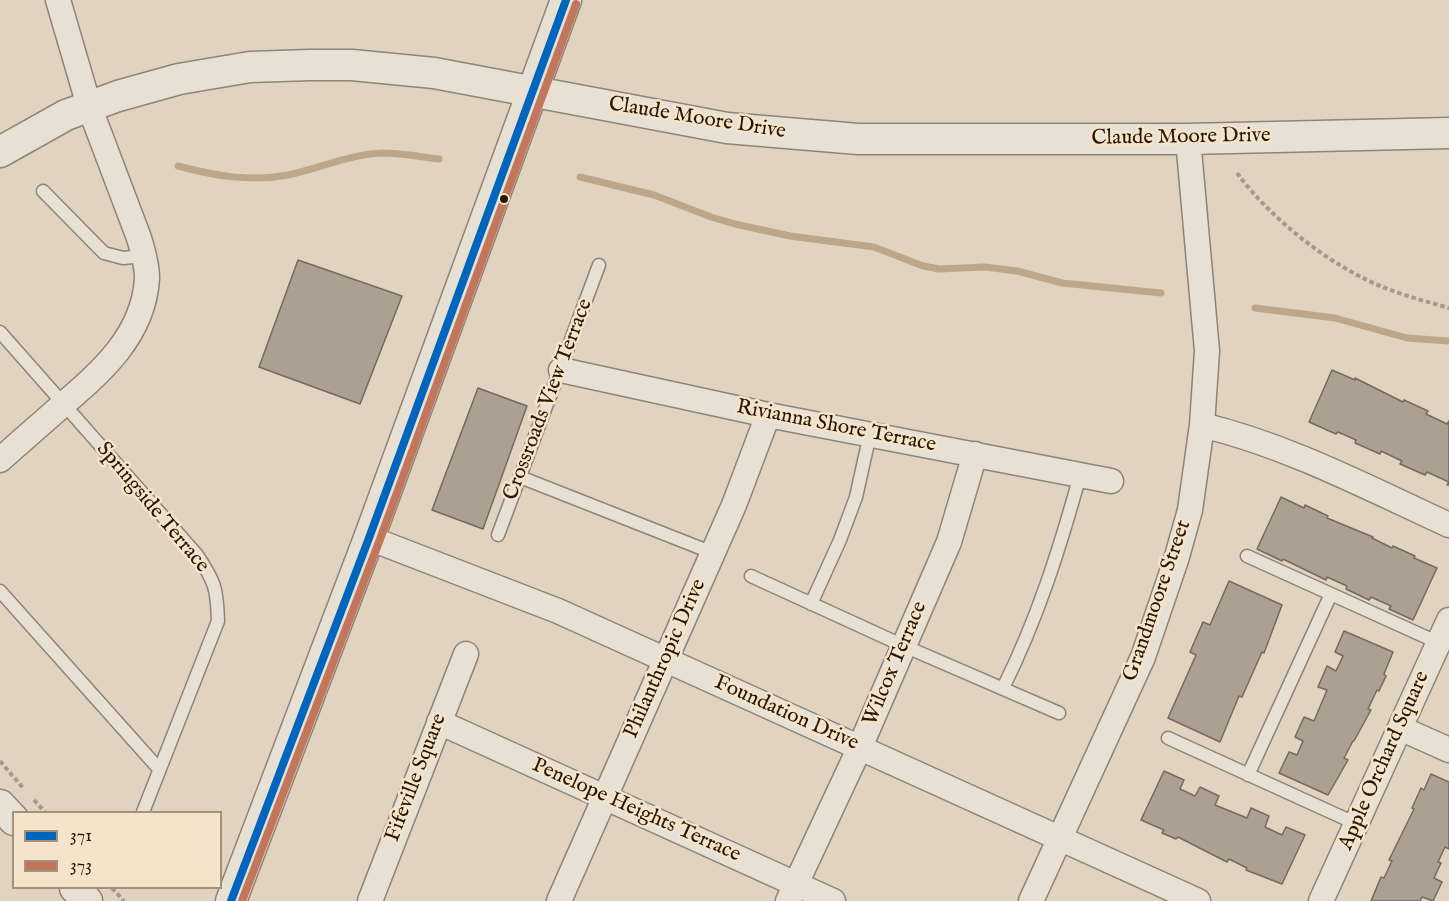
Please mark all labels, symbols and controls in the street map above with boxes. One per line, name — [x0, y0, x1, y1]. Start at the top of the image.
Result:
street label: Claude Moore Drive — [607, 93, 787, 145]
street label: Claude Moore Drive — [1091, 124, 1271, 152]
unlabelled marker — [498, 193, 510, 205]
street label: Crossroads View Terrace — [499, 296, 599, 504]
street label: Rivianna Shore Terrace — [734, 395, 938, 459]
street label: Springside Terrace — [90, 438, 214, 578]
street label: Grandmoore Street — [1119, 517, 1197, 685]
street label: Philanthropic Drive — [620, 575, 712, 743]
street label: Wilcox Terrace — [859, 598, 933, 730]
street label: Apple Orchard Square — [1334, 668, 1436, 854]
street label: Foundation Drive — [710, 671, 862, 757]
street label: Fifeville Square — [381, 710, 453, 846]
street label: Penelope Heights Terrace — [528, 754, 744, 868]
legend — [12, 811, 222, 889]
text: 371 — [70, 825, 92, 848]
text: 373 — [70, 855, 92, 878]

